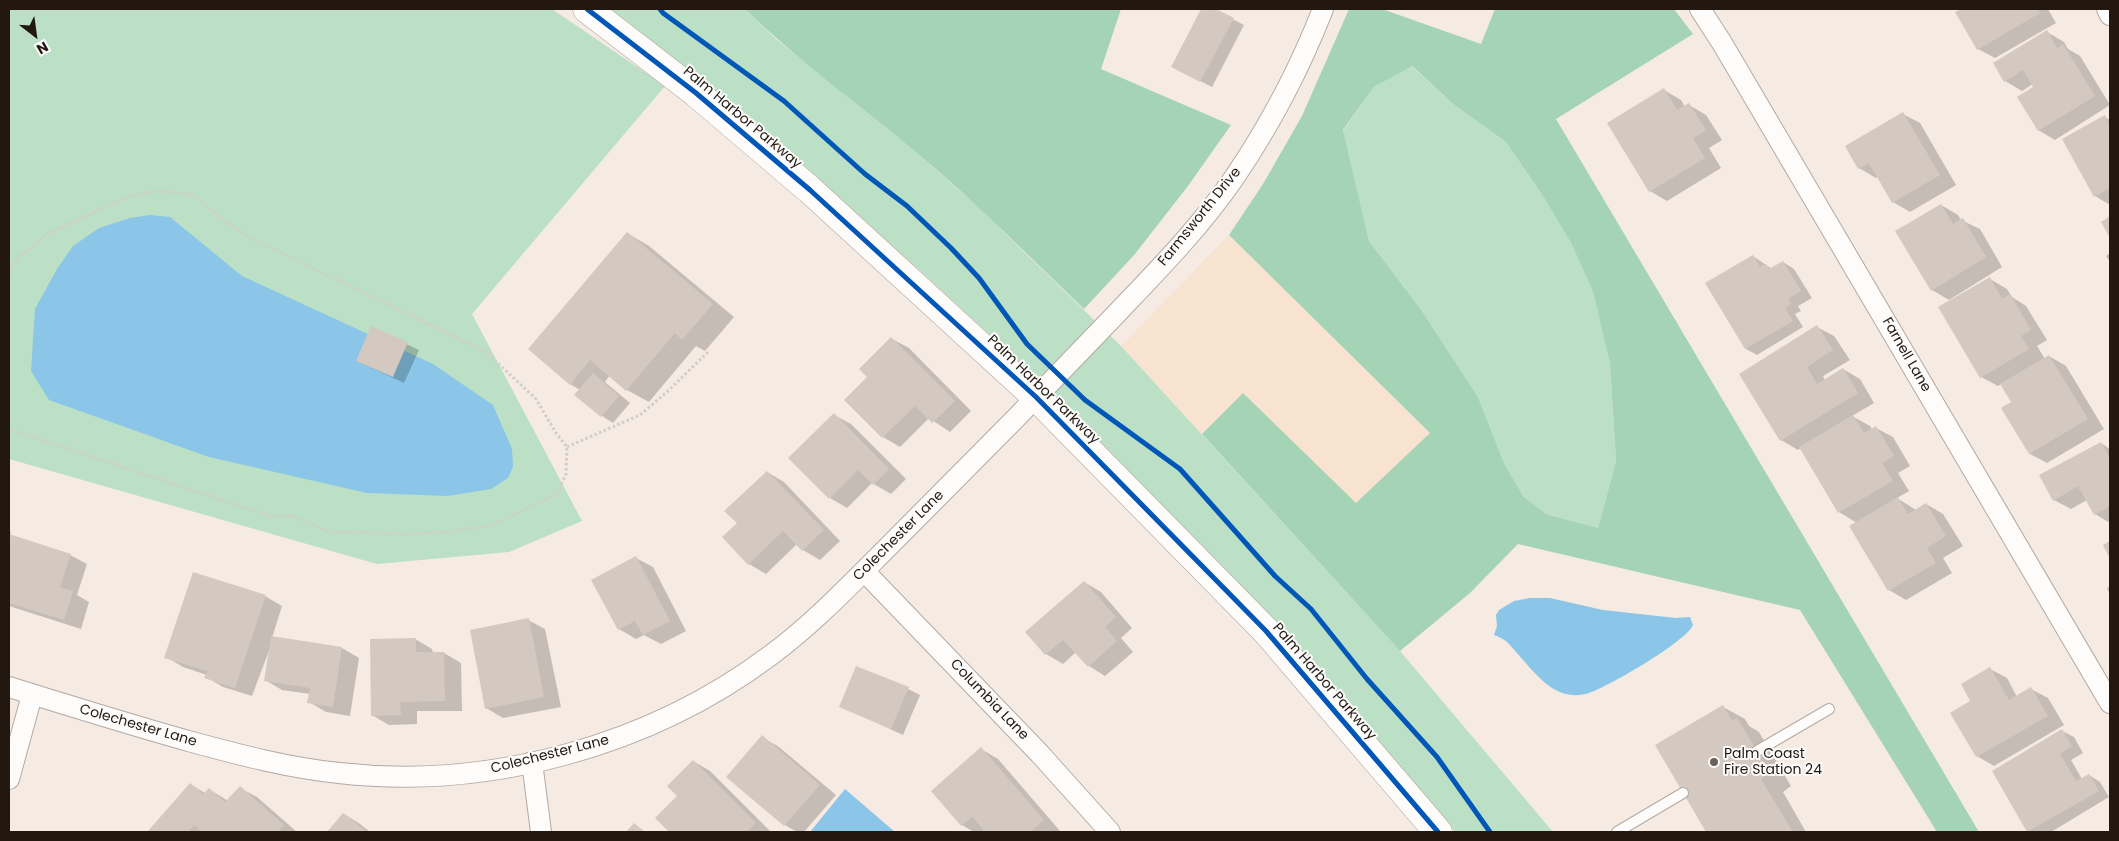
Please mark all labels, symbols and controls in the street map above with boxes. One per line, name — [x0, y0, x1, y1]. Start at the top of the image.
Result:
north arrow — [10, 10, 60, 60]
text: N — [33, 37, 52, 59]
street label: Palm Harbor Parkway — [679, 63, 805, 173]
street label: Farmsworth Drive — [1155, 164, 1245, 270]
street label: Farnell Lane — [1878, 315, 1934, 395]
street label: Palm Harbor Parkway — [983, 332, 1103, 448]
street label: Colechester Lane — [850, 487, 948, 585]
street label: Palm Harbor Parkway — [1269, 620, 1379, 744]
street label: Columbia Lane — [946, 656, 1032, 744]
street label: Colechester Lane — [77, 701, 199, 751]
street label: Colechester Lane — [489, 732, 611, 778]
place label: Palm Coast Fire Station 24 — [1724, 746, 1822, 779]
marker: Palm Coast Fire Station 24 — [1708, 756, 1720, 768]

